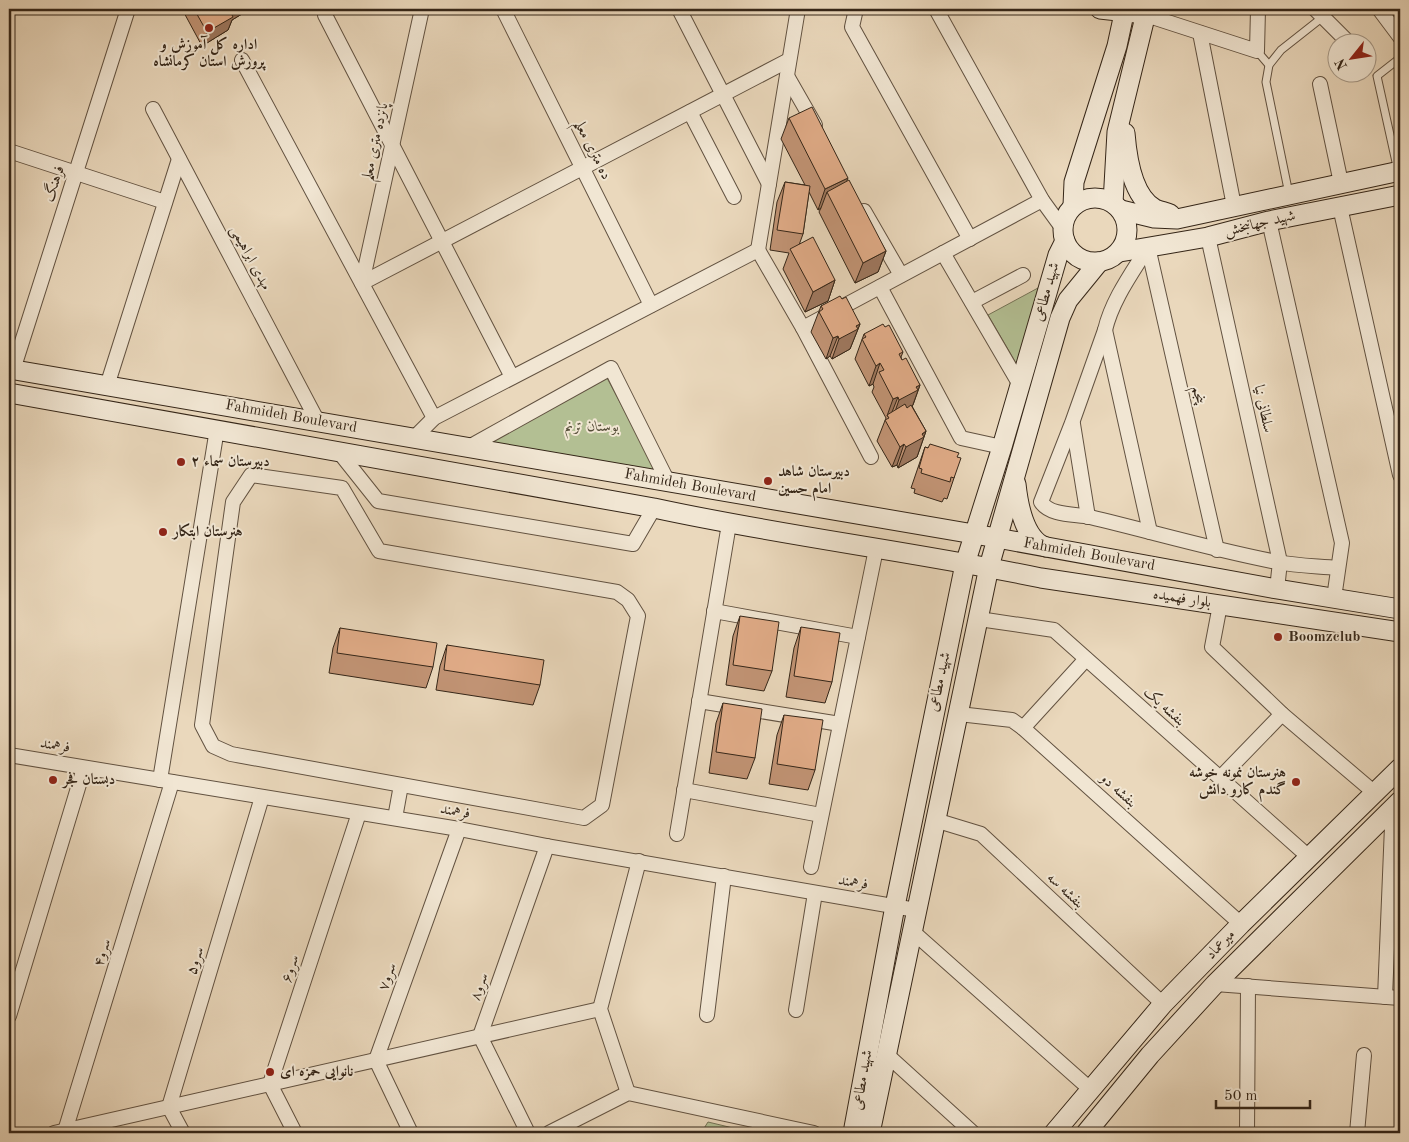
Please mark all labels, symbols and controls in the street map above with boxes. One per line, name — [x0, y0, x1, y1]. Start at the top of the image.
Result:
marker: اداره کل آموزش و پرورش استان کرمانشاه — [203, 22, 215, 34]
north arrow — [1326, 32, 1376, 82]
place label: اداره کل آموزش و پرورش استان کرمانشاه — [153, 35, 266, 71]
text: N — [1333, 56, 1350, 72]
street label: پانزده متری معلم — [359, 100, 398, 184]
street label: ده متری معلم — [565, 117, 614, 185]
street label: فرهنگ — [38, 163, 69, 204]
street label: شهید جهانبخش — [1223, 209, 1297, 240]
street label: مهدی ابراهیمی — [225, 223, 273, 294]
street label: شهید مطاعی — [1031, 261, 1064, 323]
street label: سلطانی نیا — [1251, 384, 1275, 434]
street label: پنجم — [1184, 385, 1208, 408]
street label: Fahmideh Boulevard — [224, 398, 358, 436]
park label: بوستان ترنم — [565, 420, 619, 439]
place label: دبیرستان سماء ٢ — [191, 454, 270, 470]
marker: دبیرستان سماء ٢ — [175, 456, 187, 468]
place label: دبیرستان شاهد امام حسین — [778, 464, 850, 501]
street label: Fahmideh Boulevard — [623, 467, 757, 505]
marker: دبیرستان شاهد امام حسین — [762, 475, 774, 487]
place label: هنرستان ابتکار — [171, 522, 243, 540]
marker: هنرستان ابتکار — [157, 526, 169, 538]
street label: Fahmideh Boulevard — [1022, 536, 1156, 574]
street label: بلوار فهمیده — [1152, 587, 1212, 611]
place label: Boomzclub — [1288, 630, 1361, 645]
marker: Boomzclub — [1272, 631, 1284, 643]
street label: شهید مطاعی — [926, 651, 955, 713]
street label: بنفشه یک — [1140, 683, 1189, 729]
street label: فرهمند — [39, 736, 71, 757]
place label: هنرستان نمونه خوشه گندم کارو دانش — [1189, 765, 1286, 802]
street label: بنفشه دو — [1095, 770, 1139, 811]
place label: دبستان فجر — [61, 771, 115, 789]
marker: دبستان فجر — [47, 774, 59, 786]
marker: هنرستان نمونه خوشه گندم کارو دانش — [1290, 776, 1302, 788]
street label: فرهمند — [439, 802, 471, 823]
street label: بنفشه سه — [1044, 870, 1086, 912]
street label: فرهمند — [837, 873, 869, 894]
street label: میرعماد — [1203, 927, 1239, 963]
street label: سرو۴ — [92, 937, 115, 969]
street label: سرو۵ — [185, 945, 208, 977]
street label: سرو۶ — [280, 953, 303, 985]
street label: سرو۷ — [376, 961, 401, 993]
street label: سرو۸ — [468, 971, 493, 1003]
street label: شهید مطاعی — [850, 1049, 877, 1111]
place label: نانوایی حمزه ای — [280, 1064, 353, 1081]
marker: نانوایی حمزه ای — [264, 1066, 276, 1078]
scale bar — [1216, 1077, 1310, 1109]
text: 50 m — [1224, 1089, 1258, 1104]

